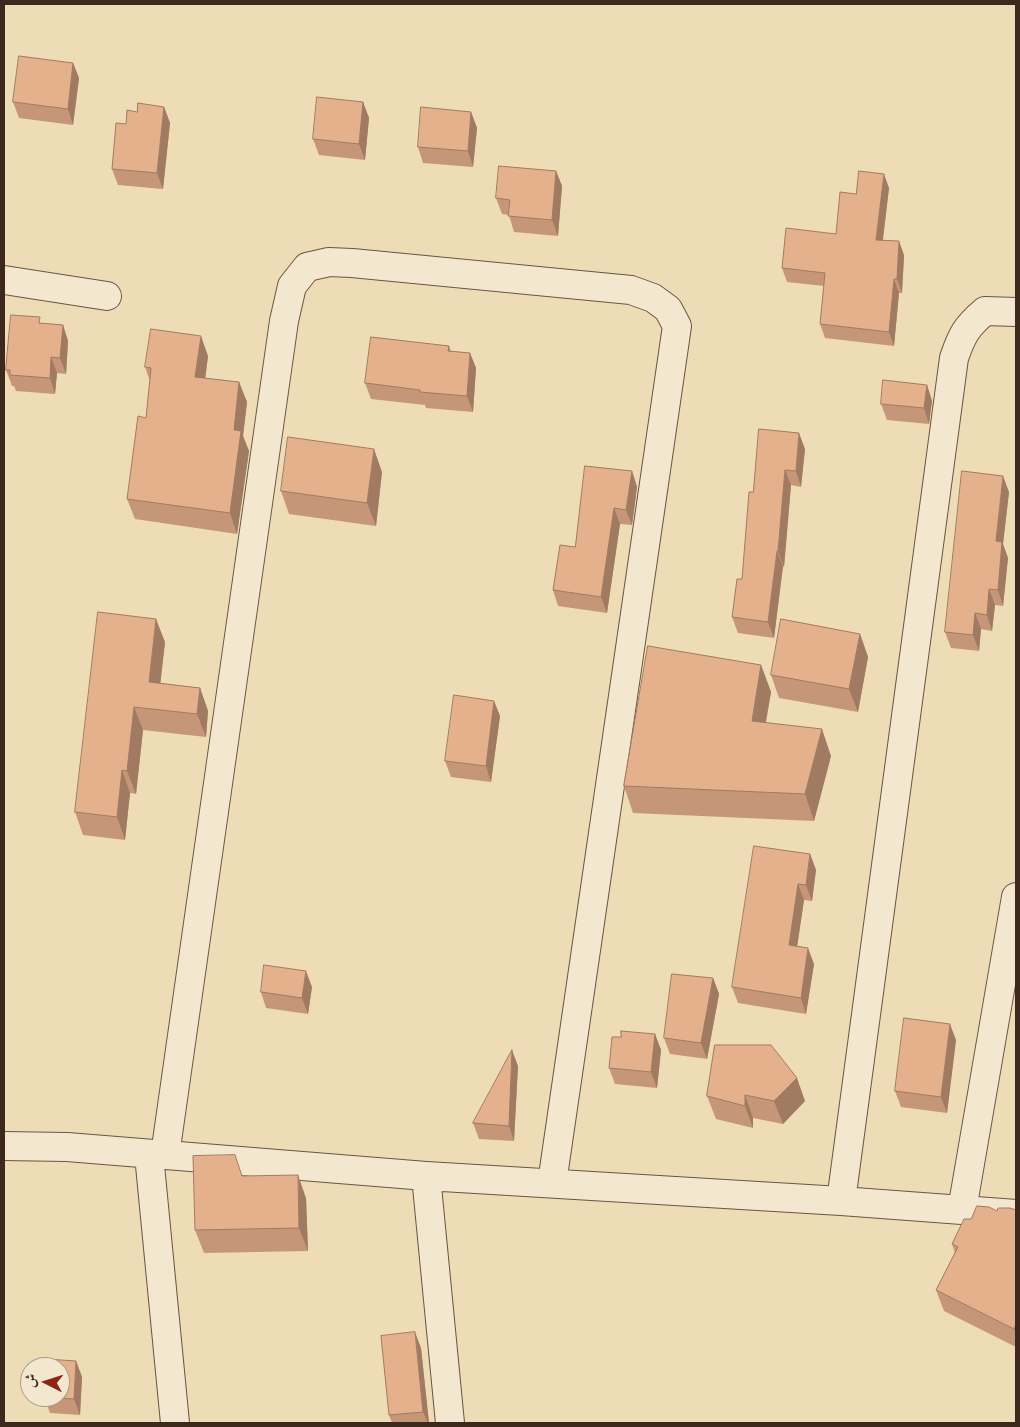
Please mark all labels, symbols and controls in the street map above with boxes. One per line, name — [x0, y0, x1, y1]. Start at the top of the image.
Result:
north arrow — [20, 1357, 70, 1407]
text: ش — [21, 1373, 40, 1388]

